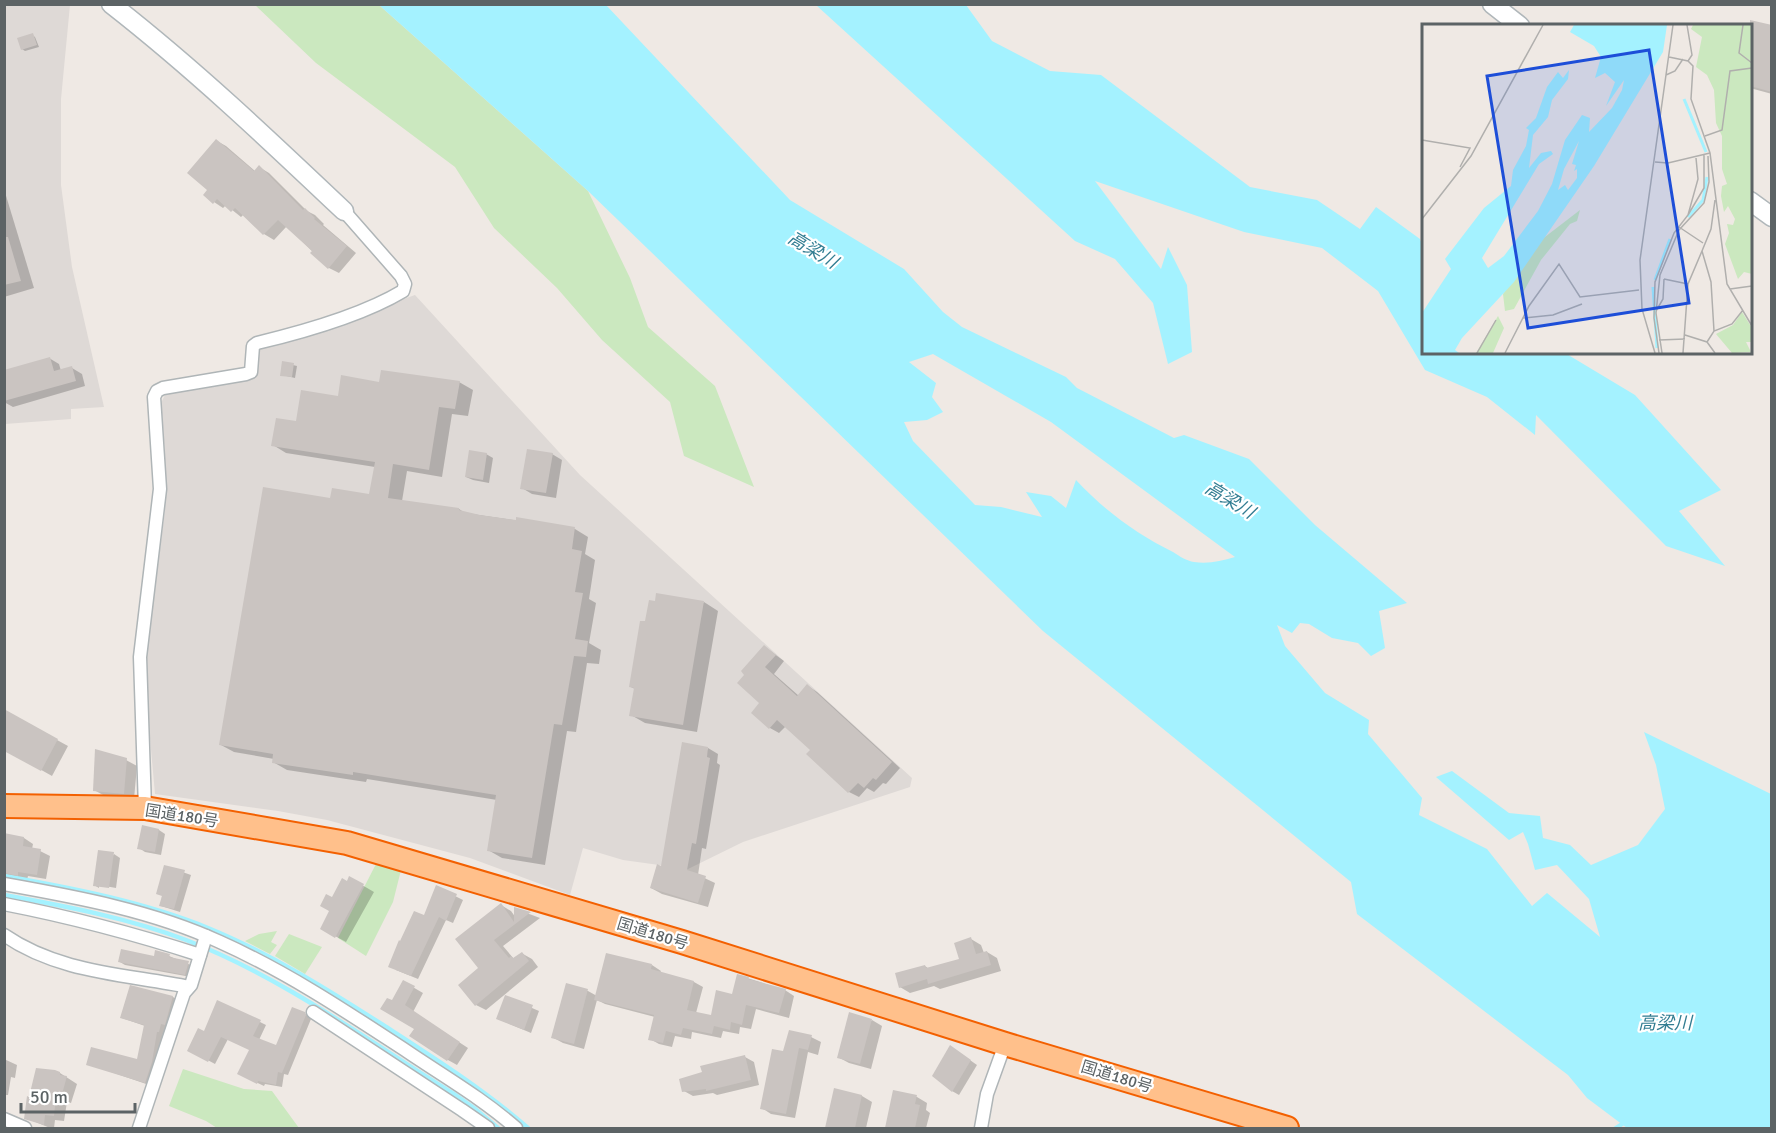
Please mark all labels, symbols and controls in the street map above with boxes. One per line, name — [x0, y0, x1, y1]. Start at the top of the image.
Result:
inset map — [1422, 24, 1752, 354]
water label: 高梁川 — [784, 227, 844, 274]
water label: 高梁川 — [1201, 477, 1261, 524]
street label: 国道180号 — [144, 800, 220, 832]
street label: 国道180号 — [614, 914, 691, 954]
water label: 高梁川 — [1638, 1012, 1694, 1034]
street label: 国道180号 — [1078, 1057, 1155, 1097]
scale bar — [21, 1076, 135, 1114]
text: 50 m — [30, 1086, 68, 1108]

